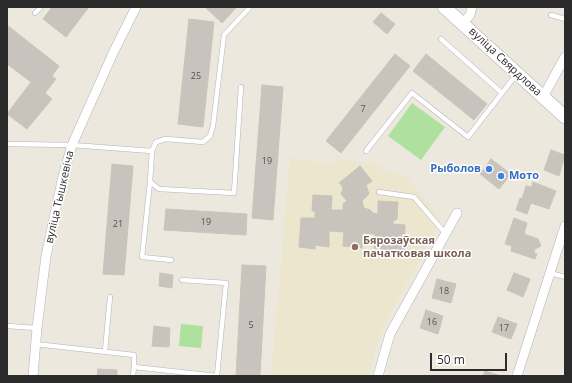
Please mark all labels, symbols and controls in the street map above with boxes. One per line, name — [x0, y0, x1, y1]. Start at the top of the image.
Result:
street label: вуліца Свярдлова — [466, 25, 544, 99]
house number: 25 — [191, 71, 201, 81]
house number: 7 — [360, 104, 366, 114]
street label: вуліца Тышкевіча — [43, 149, 77, 245]
house number: 19 — [262, 156, 272, 166]
place label: Рыболов — [430, 162, 481, 176]
marker: Рыболов — [484, 164, 494, 174]
place label: Мото — [509, 169, 539, 183]
marker: Мото — [496, 171, 506, 181]
house number: 19 — [201, 217, 211, 227]
house number: 21 — [113, 219, 123, 229]
place label: Бярозаўская пачатковая школа — [363, 234, 471, 260]
marker: Бярозаўская пачатковая школа — [350, 242, 360, 252]
house number: 18 — [439, 286, 449, 296]
house number: 16 — [427, 317, 437, 327]
house number: 5 — [248, 320, 254, 330]
house number: 17 — [499, 323, 509, 333]
scale bar — [432, 345, 509, 371]
text: 50 m — [437, 351, 465, 368]

